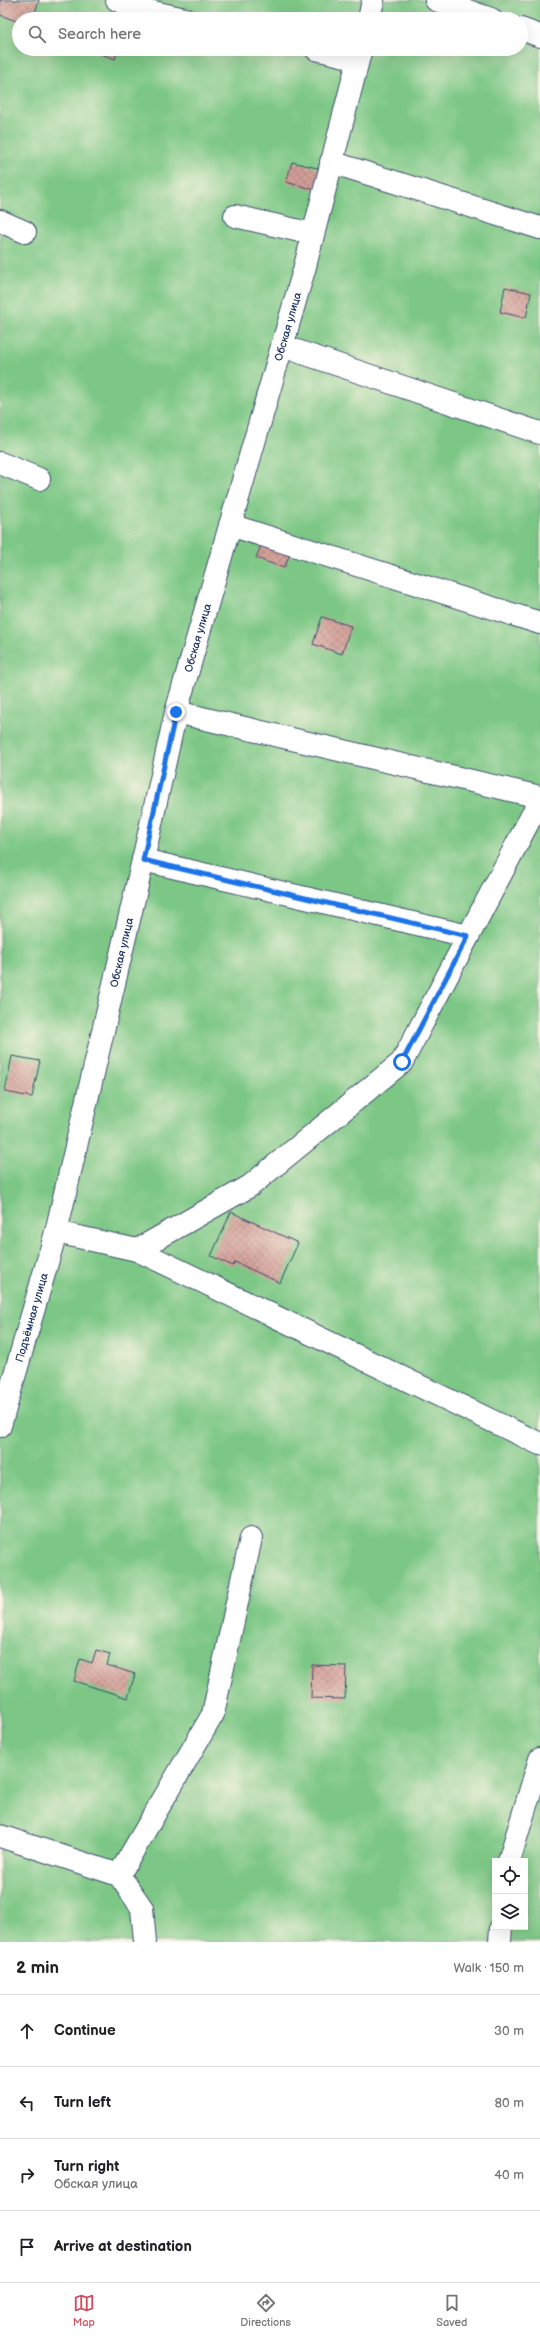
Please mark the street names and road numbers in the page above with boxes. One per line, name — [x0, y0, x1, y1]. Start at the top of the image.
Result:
street label: Обская улица — [272, 290, 304, 363]
street label: Обская улица — [182, 601, 214, 674]
street label: Обская улица — [107, 916, 136, 989]
street label: Подъёмная улица — [13, 1271, 51, 1364]

